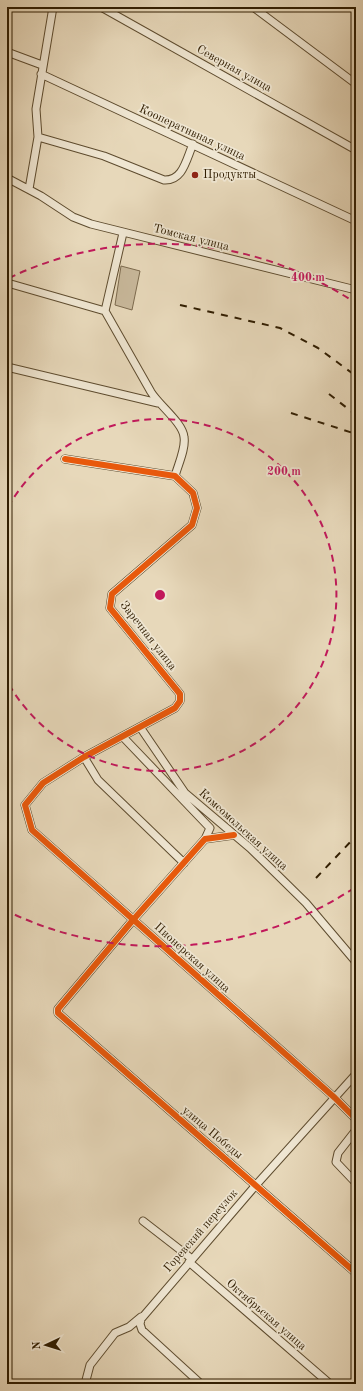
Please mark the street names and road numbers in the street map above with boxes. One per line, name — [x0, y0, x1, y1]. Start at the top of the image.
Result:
street label: Северная улица — [194, 43, 274, 95]
street label: Кооперативная улица — [137, 103, 247, 163]
street label: Томская улица — [152, 223, 230, 253]
street label: Заречная улица — [117, 599, 179, 673]
street label: Комсомольская улица — [196, 787, 290, 873]
street label: Пионерская улица — [152, 921, 232, 995]
street label: улица Победы — [180, 1104, 245, 1162]
street label: Горевский переулок — [162, 1187, 240, 1275]
street label: Октябрьская улица — [224, 1277, 308, 1353]

